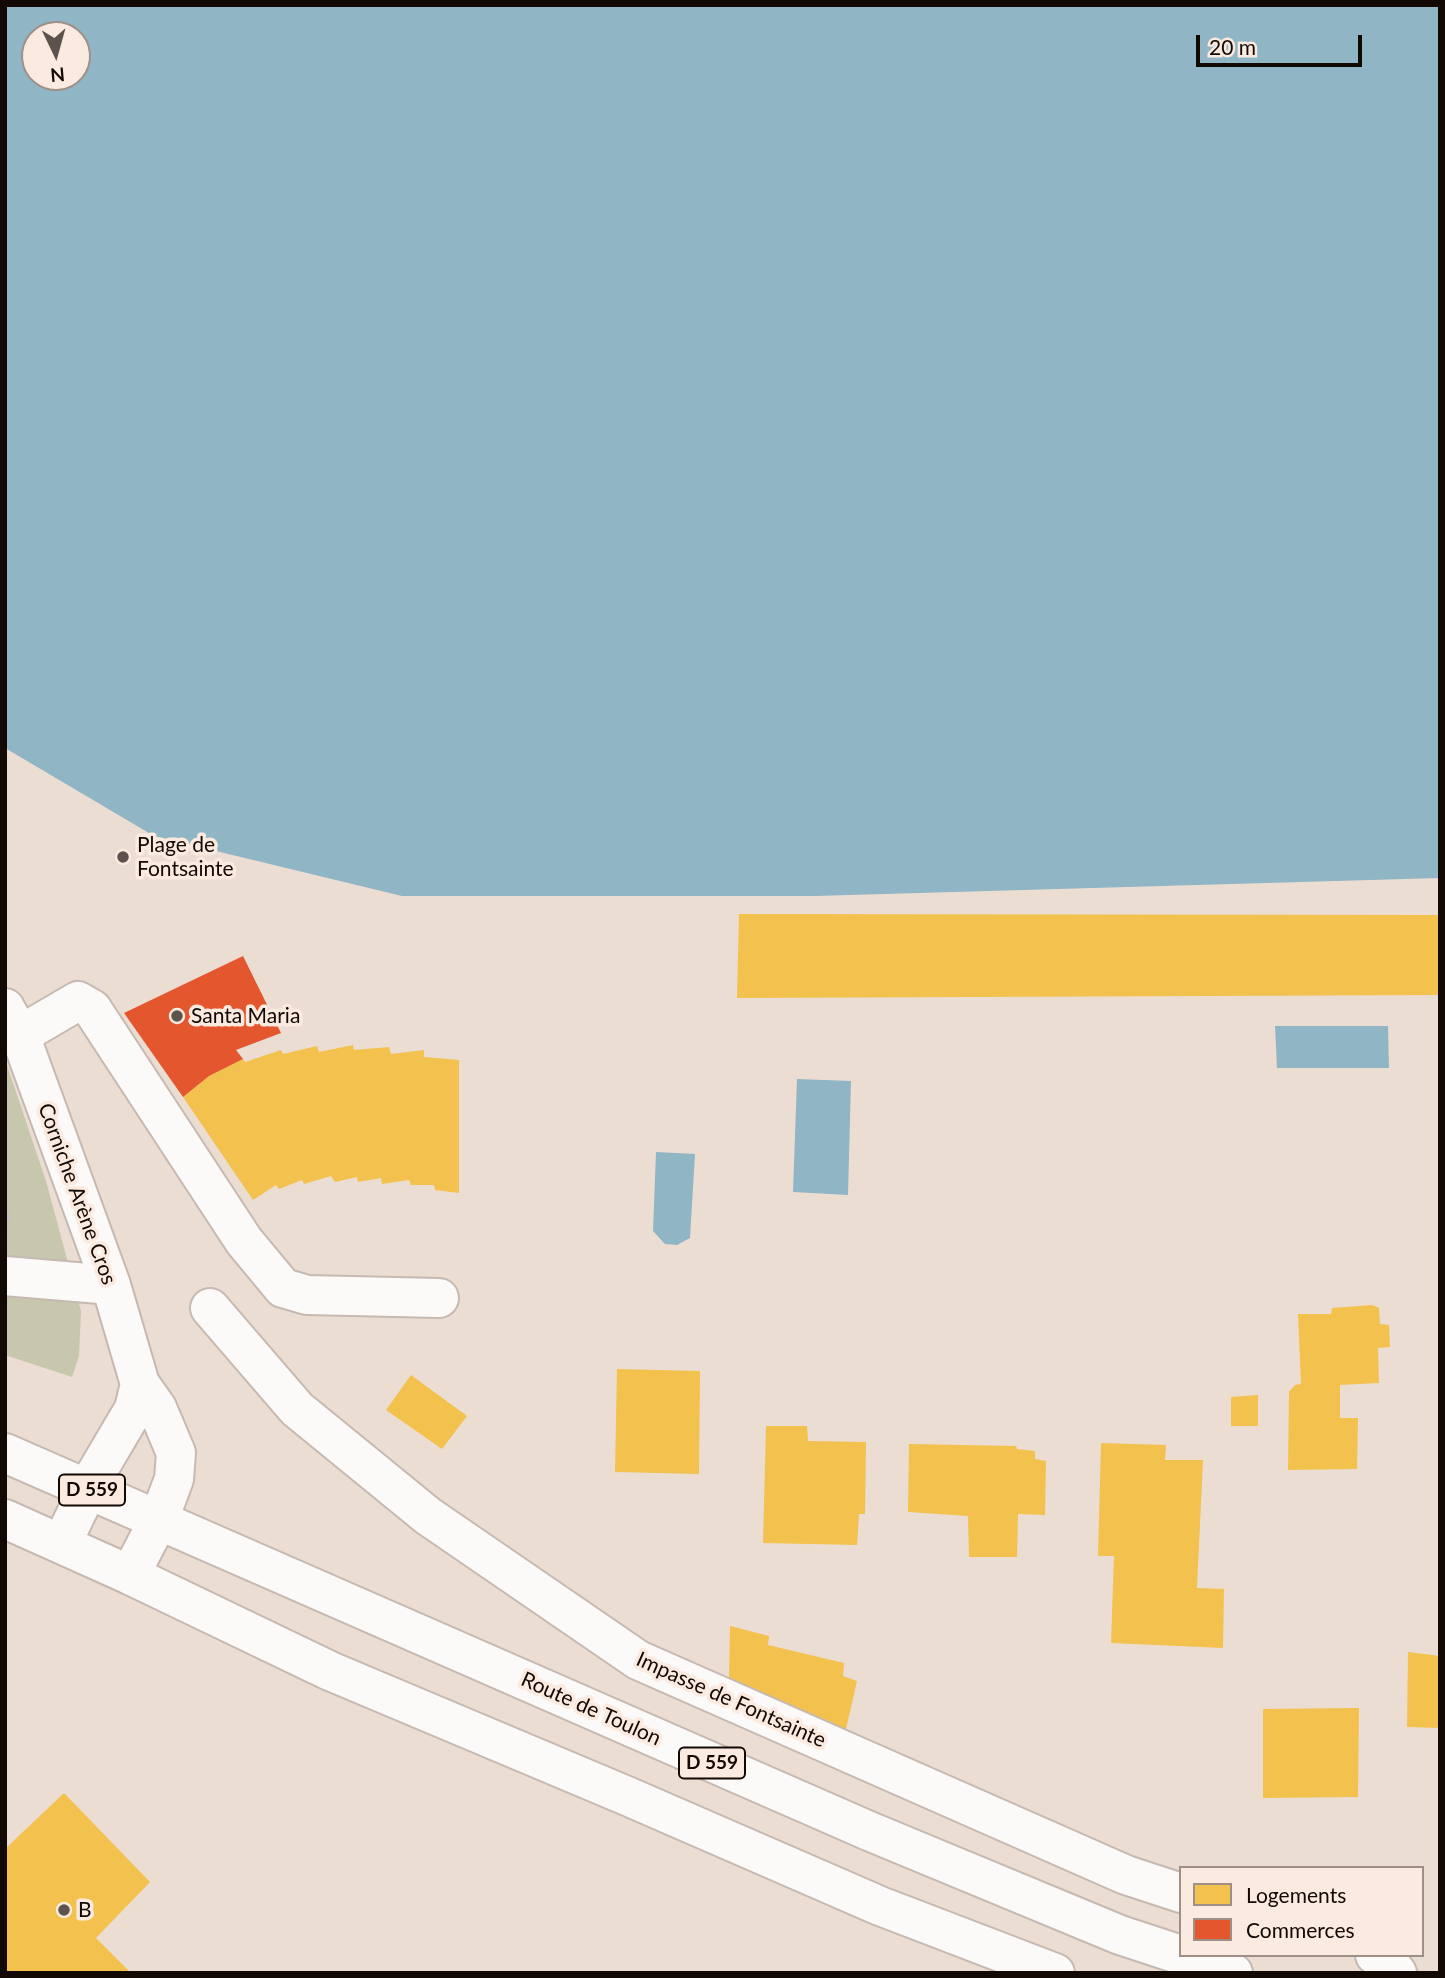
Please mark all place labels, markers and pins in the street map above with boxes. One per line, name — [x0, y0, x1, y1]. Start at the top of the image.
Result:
place label: Plage de Fontsainte — [137, 832, 234, 882]
marker: Plage de Fontsainte — [115, 849, 131, 865]
place label: Santa Maria — [191, 1003, 300, 1029]
marker: Santa Maria — [169, 1008, 185, 1024]
place label: B — [78, 1897, 92, 1923]
marker: B — [56, 1902, 72, 1918]

